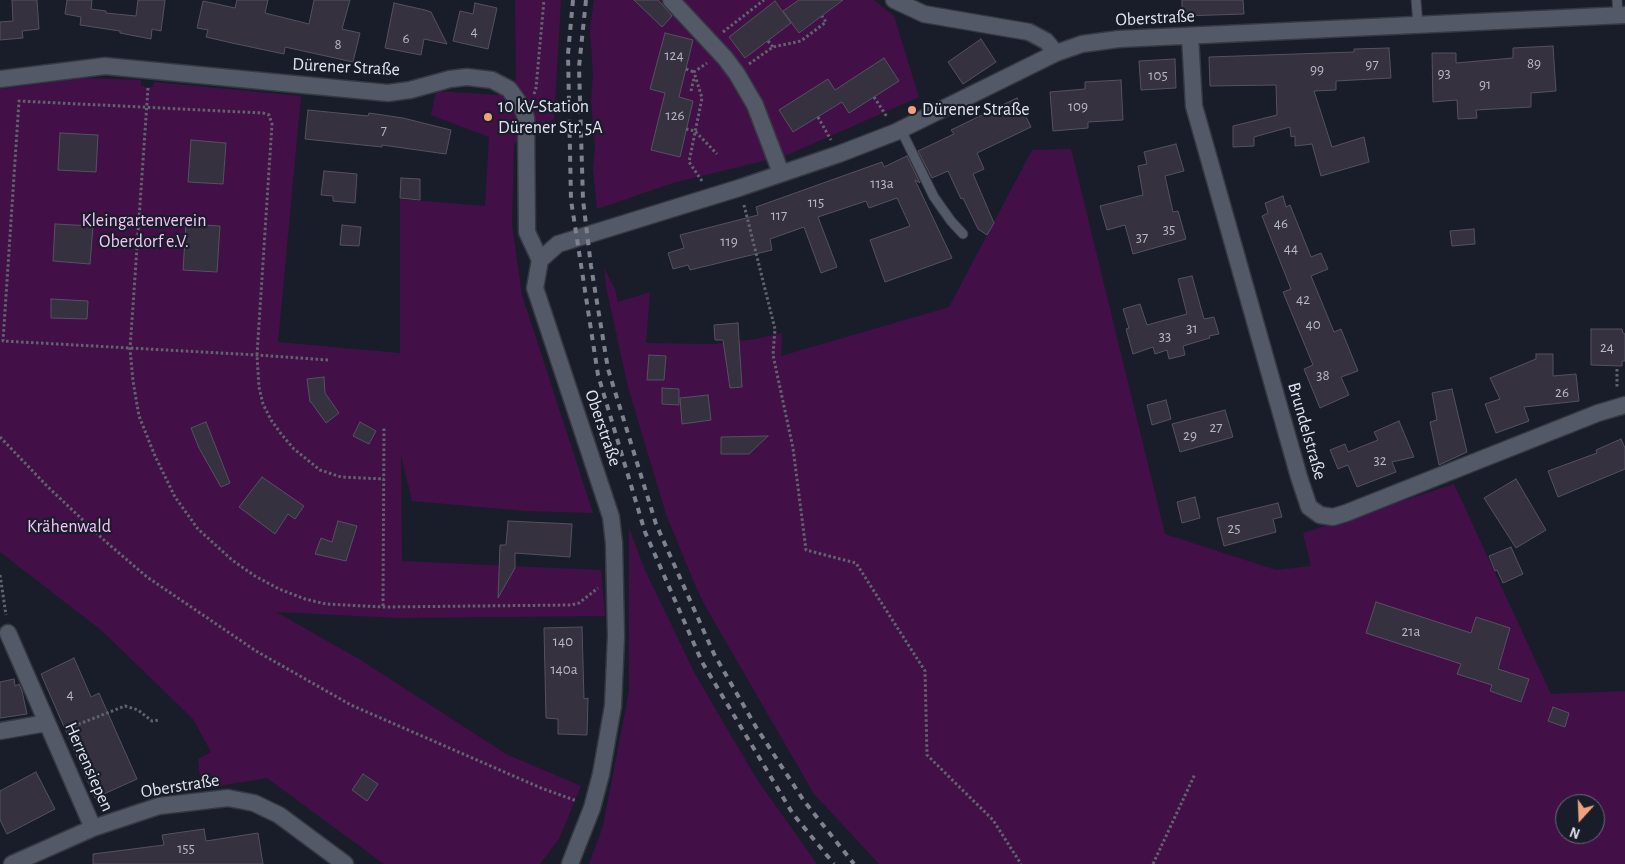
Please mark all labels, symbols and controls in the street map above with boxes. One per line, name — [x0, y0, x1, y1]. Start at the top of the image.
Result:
street label: Oberstraße — [1115, 5, 1195, 31]
house number: 4 — [470, 22, 478, 40]
house number: 6 — [402, 29, 410, 47]
house number: 8 — [334, 35, 342, 53]
house number: 124 — [664, 46, 684, 64]
street label: Dürener Straße — [292, 53, 400, 81]
house number: 89 — [1527, 54, 1541, 72]
house number: 97 — [1365, 55, 1379, 73]
house number: 99 — [1310, 60, 1324, 78]
house number: 93 — [1437, 64, 1451, 82]
house number: 105 — [1148, 66, 1168, 84]
house number: 91 — [1479, 75, 1491, 93]
place label: 10 kV-Station Dürener Str. 5A — [498, 96, 603, 138]
house number: 109 — [1068, 97, 1088, 115]
place label: Dürener Straße — [922, 99, 1030, 121]
marker: Dürener Straße — [906, 104, 918, 116]
house number: 126 — [665, 106, 685, 124]
marker: 10 kV-Station Dürener Str. 5A — [482, 111, 494, 123]
house number: 7 — [381, 121, 387, 139]
house number: 113a — [870, 174, 894, 192]
house number: 115 — [808, 193, 824, 211]
house number: 117 — [771, 206, 787, 224]
park label: Kleingartenverein Oberdorf e.V. — [82, 210, 206, 252]
house number: 46 — [1274, 214, 1288, 232]
house number: 35 — [1163, 220, 1175, 238]
house number: 37 — [1136, 228, 1148, 246]
house number: 119 — [720, 232, 738, 250]
house number: 44 — [1284, 239, 1298, 257]
house number: 42 — [1296, 290, 1310, 308]
house number: 40 — [1305, 315, 1321, 333]
house number: 31 — [1186, 319, 1198, 337]
house number: 33 — [1159, 327, 1171, 345]
house number: 24 — [1600, 338, 1614, 356]
house number: 38 — [1316, 366, 1330, 384]
street label: Brundelstraße — [1283, 380, 1331, 482]
house number: 26 — [1555, 383, 1569, 401]
street label: Oberstraße — [580, 387, 626, 469]
house number: 27 — [1209, 418, 1223, 436]
house number: 29 — [1183, 426, 1197, 444]
house number: 32 — [1373, 451, 1387, 469]
park label: Krähenwald — [27, 516, 111, 538]
house number: 25 — [1227, 519, 1241, 537]
house number: 21a — [1402, 622, 1420, 640]
house number: 140 — [553, 632, 573, 650]
house number: 140a — [550, 660, 578, 678]
house number: 4 — [66, 685, 74, 703]
street label: Herrensiepen — [60, 719, 118, 815]
street label: Oberstraße — [139, 769, 221, 803]
north arrow — [1555, 794, 1605, 844]
text: N — [1568, 824, 1582, 840]
house number: 155 — [177, 839, 195, 857]

